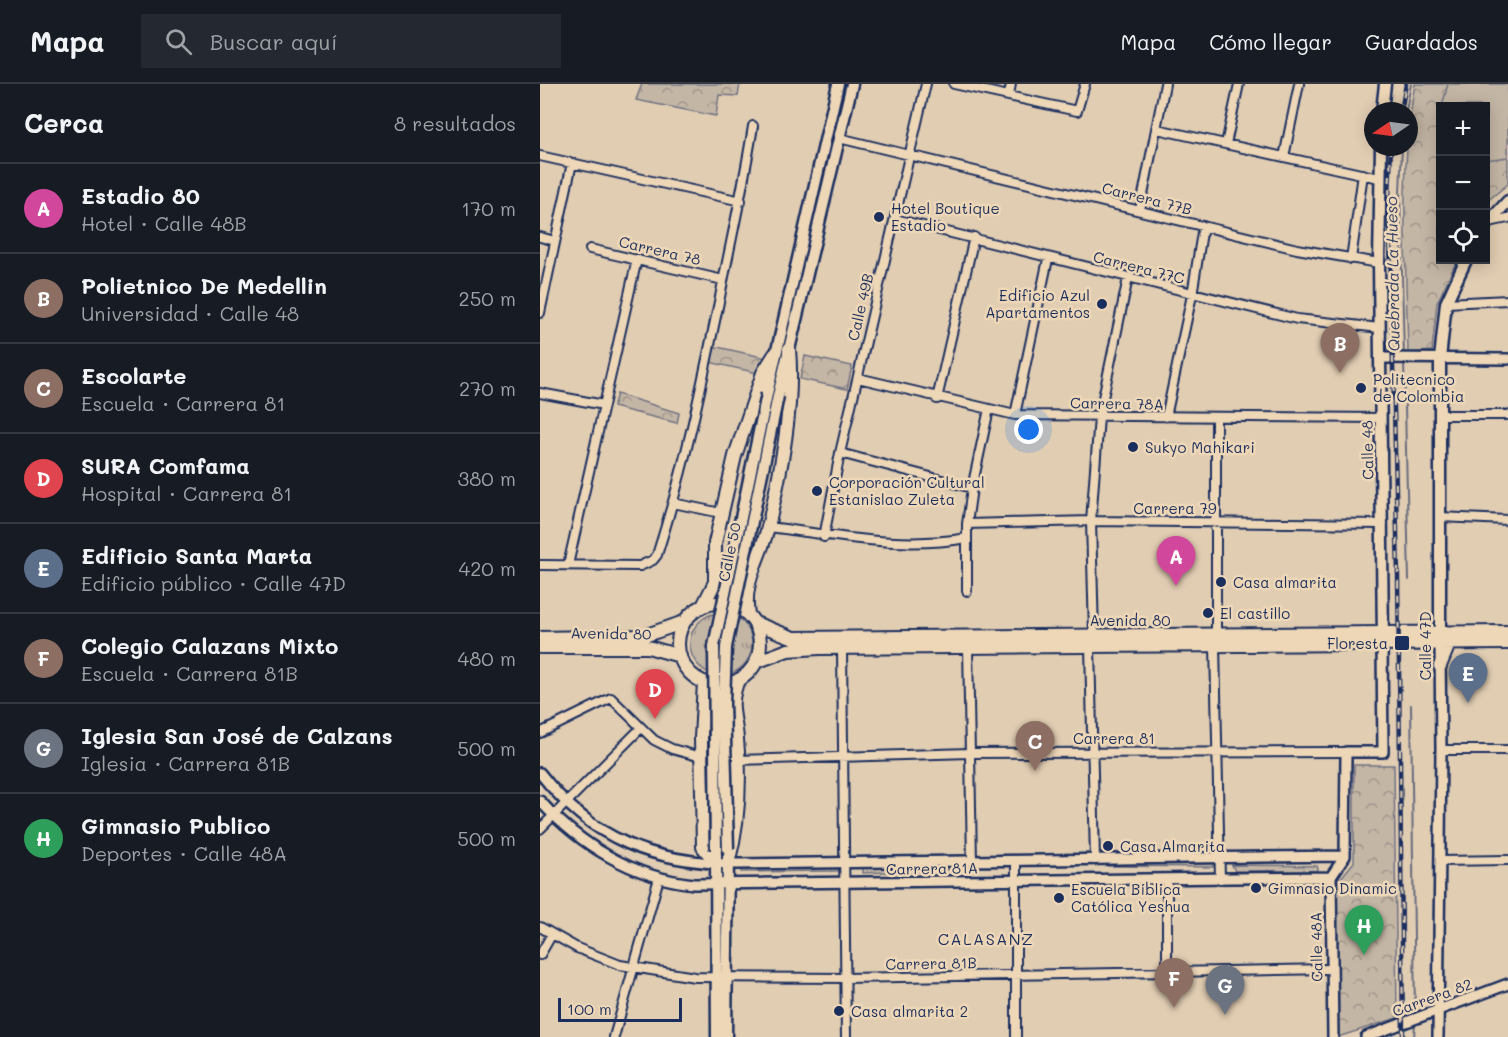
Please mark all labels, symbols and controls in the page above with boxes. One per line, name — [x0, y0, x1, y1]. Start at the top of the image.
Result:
search box — [141, 14, 561, 68]
text: Mapa — [30, 23, 105, 59]
icon: search — [162, 25, 195, 58]
text: Buscar aquí — [210, 27, 338, 56]
text: Mapa — [1120, 28, 1176, 55]
text: Cómo llegar — [1209, 28, 1332, 55]
text: Guardados — [1365, 28, 1478, 55]
north arrow — [1364, 102, 1418, 156]
map controls — [1436, 102, 1490, 264]
button: + — [1436, 102, 1490, 156]
text: Cerca — [24, 106, 104, 140]
text: 8 resultados — [394, 110, 516, 136]
button: − — [1436, 156, 1490, 210]
street label: Carrera 77B — [1100, 177, 1194, 219]
text: Estadio 80 — [81, 181, 200, 210]
text: A — [37, 195, 50, 221]
text: 170 m — [461, 195, 516, 221]
water label: Quebrada La Hueso — [1380, 196, 1404, 352]
place label: Hotel Boutique Estadio — [891, 198, 1000, 235]
text: Hotel · Calle 48B — [81, 210, 247, 236]
marker: Hotel Boutique Estadio — [872, 210, 886, 224]
button: locate — [1436, 210, 1490, 264]
street label: Carrera 78 — [617, 231, 703, 269]
street label: Carrera 77C — [1091, 246, 1187, 288]
text: Polietnico De Medellin — [81, 271, 327, 300]
street label: Calle 49B — [843, 271, 877, 343]
text: B — [37, 285, 50, 311]
text: 250 m — [459, 285, 516, 311]
place label: Edificio Azul Apartamentos — [985, 285, 1090, 322]
marker: Edificio Azul Apartamentos — [1095, 297, 1109, 311]
text: Universidad · Calle 48 — [81, 300, 299, 326]
pin: B — [1320, 324, 1360, 373]
text: Escolarte — [81, 361, 186, 390]
place label: Politecnico de Colombia — [1373, 369, 1464, 406]
text: C — [36, 375, 51, 401]
text: 270 m — [459, 375, 516, 401]
marker: Politecnico de Colombia — [1354, 381, 1368, 395]
text: Escuela · Carrera 81 — [81, 390, 285, 416]
street label: Carrera 78A — [1070, 392, 1164, 414]
your location — [1014, 415, 1043, 444]
street label: Calle 48 — [1356, 420, 1378, 480]
place label: Sukyo Mahikari — [1145, 437, 1255, 457]
marker: Sukyo Mahikari — [1126, 440, 1140, 454]
text: SURA Comfama — [81, 451, 250, 480]
text: D — [36, 465, 51, 491]
text: 380 m — [458, 465, 516, 491]
place label: Corporación Cultural Estanislao Zuleta — [829, 472, 985, 509]
text: Hospital · Carrera 81 — [81, 480, 292, 506]
marker: Corporación Cultural Estanislao Zuleta — [810, 484, 824, 498]
street label: Carrera 79 — [1133, 498, 1217, 518]
street label: Calle 50 — [713, 521, 745, 583]
pin: A — [1156, 536, 1196, 586]
text: Edificio Santa Marta — [81, 541, 312, 570]
text: E — [37, 555, 50, 581]
text: 420 m — [458, 555, 516, 581]
text: Edificio público · Calle 47D — [81, 570, 346, 596]
place label: Casa almarita — [1233, 572, 1337, 592]
marker: Casa almarita — [1214, 575, 1228, 589]
place label: El castillo — [1220, 603, 1290, 623]
marker: El castillo — [1201, 606, 1215, 620]
street label: Avenida 80 — [1090, 610, 1171, 630]
street label: Calle 47D — [1415, 611, 1435, 681]
street label: Avenida 80 — [570, 622, 652, 644]
text: Colegio Calazans Mixto — [81, 631, 338, 660]
place label: Floresta — [1327, 633, 1388, 653]
marker: Floresta — [1393, 634, 1411, 652]
text: F — [37, 645, 50, 671]
text: 480 m — [457, 645, 516, 671]
pin: E — [1448, 654, 1488, 703]
text: Escuela · Carrera 81B — [81, 660, 298, 686]
pin: D — [636, 670, 674, 719]
text: Iglesia San José de Calzans — [81, 721, 393, 750]
pin: C — [1016, 722, 1054, 771]
street label: Carrera 81 — [1073, 728, 1155, 748]
text: G — [36, 735, 51, 761]
text: 500 m — [457, 735, 516, 761]
text: Iglesia · Carrera 81B — [81, 750, 290, 776]
text: Gimnasio Publico — [81, 811, 270, 840]
text: H — [35, 825, 52, 851]
text: 500 m — [457, 825, 516, 851]
place label: Casa Almarita — [1120, 836, 1225, 856]
marker: Casa Almarita — [1101, 839, 1115, 853]
text: Deportes · Calle 48A — [81, 840, 287, 866]
street label: Carrera 81A — [886, 857, 978, 879]
place label: Gimnasio Dinamic — [1268, 878, 1397, 898]
place label: Escuela Bíblica Católica Yeshua — [1071, 879, 1190, 916]
marker: Gimnasio Dinamic — [1249, 881, 1263, 895]
marker: Escuela Bíblica Católica Yeshua — [1052, 891, 1066, 905]
pin: H — [1344, 906, 1384, 955]
street label: Calle 48A — [1305, 912, 1327, 982]
district label: CALASANZ — [938, 928, 1034, 949]
street label: Carrera 81B — [885, 952, 977, 974]
pin: F — [1154, 958, 1194, 1008]
pin: G — [1206, 966, 1244, 1015]
street label: Carrera 82 — [1389, 973, 1475, 1021]
scale bar — [558, 995, 682, 1022]
text: 100 m — [567, 998, 612, 1019]
place label: Casa almarita 2 — [851, 1001, 968, 1021]
marker: Casa almarita 2 — [832, 1004, 846, 1018]

